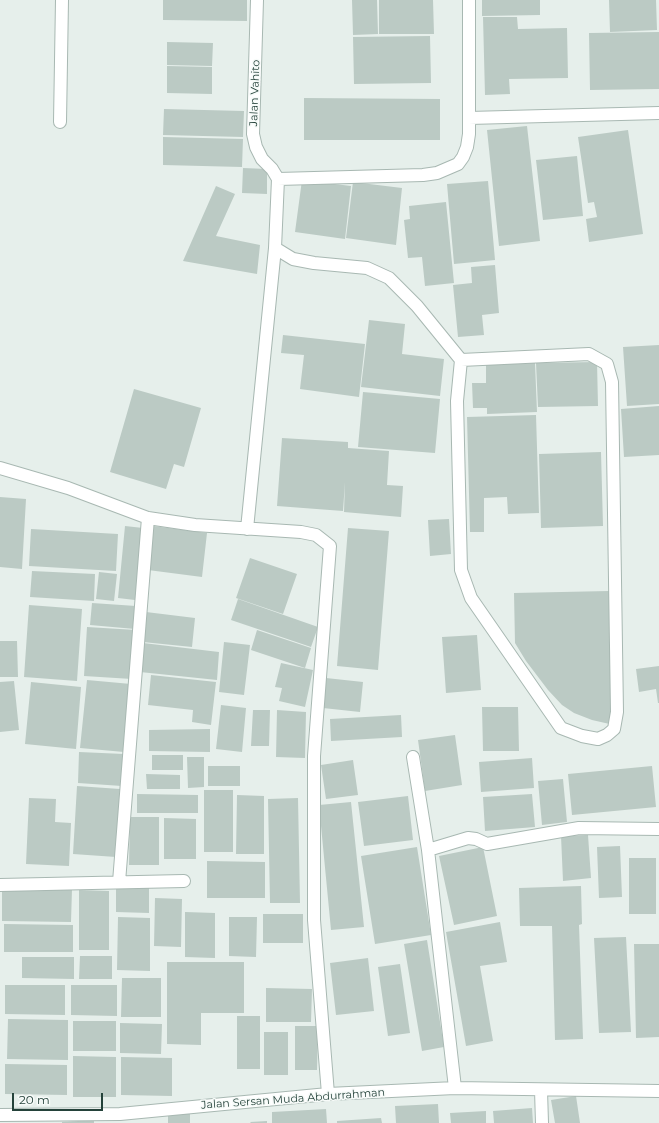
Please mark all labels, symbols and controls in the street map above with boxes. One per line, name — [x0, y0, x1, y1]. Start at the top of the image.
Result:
street label: Jalan Vahito — [247, 59, 263, 127]
scale bar — [14, 1085, 105, 1111]
street label: Jalan Sersan Muda Abdurrahman — [201, 1086, 385, 1112]
text: 20 m — [19, 1092, 50, 1107]

